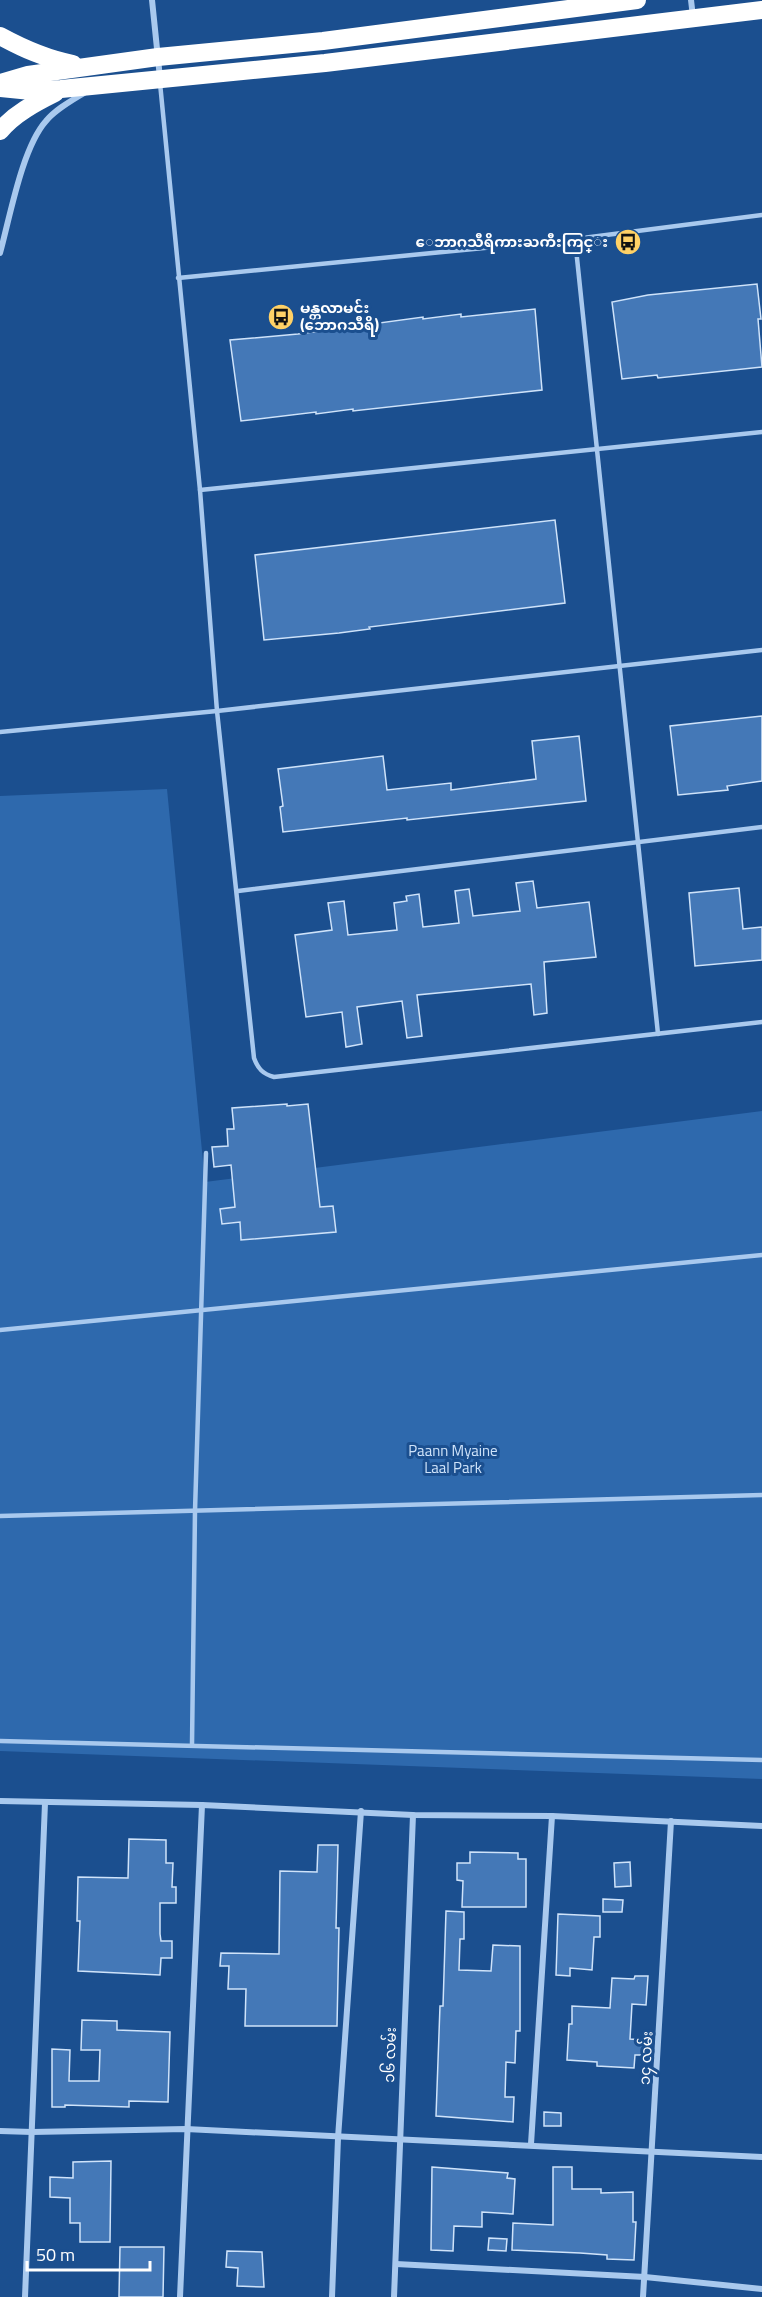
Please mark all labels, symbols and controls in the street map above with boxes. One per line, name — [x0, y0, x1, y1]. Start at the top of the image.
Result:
bus stop icon: ေဘာဂသီရိကားႀကီးကြင္း — [613, 227, 643, 257]
place label: ေဘာဂသီရိကားႀကီးကြင္း — [416, 230, 608, 254]
place label: မန္တလာမင်း (ဘောဂသီရိ) — [300, 296, 379, 337]
bus stop icon: မန္တလာမင်း (ဘောဂသီရိ) — [266, 302, 296, 332]
park label: Paann Myaine Laal Park — [408, 1439, 498, 1479]
street label: ၁၆ လမ်း — [377, 2027, 402, 2083]
street label: ၁၄ လမ်း — [633, 2030, 659, 2086]
scale bar — [27, 2234, 150, 2272]
text: 50 m — [36, 2241, 75, 2268]

